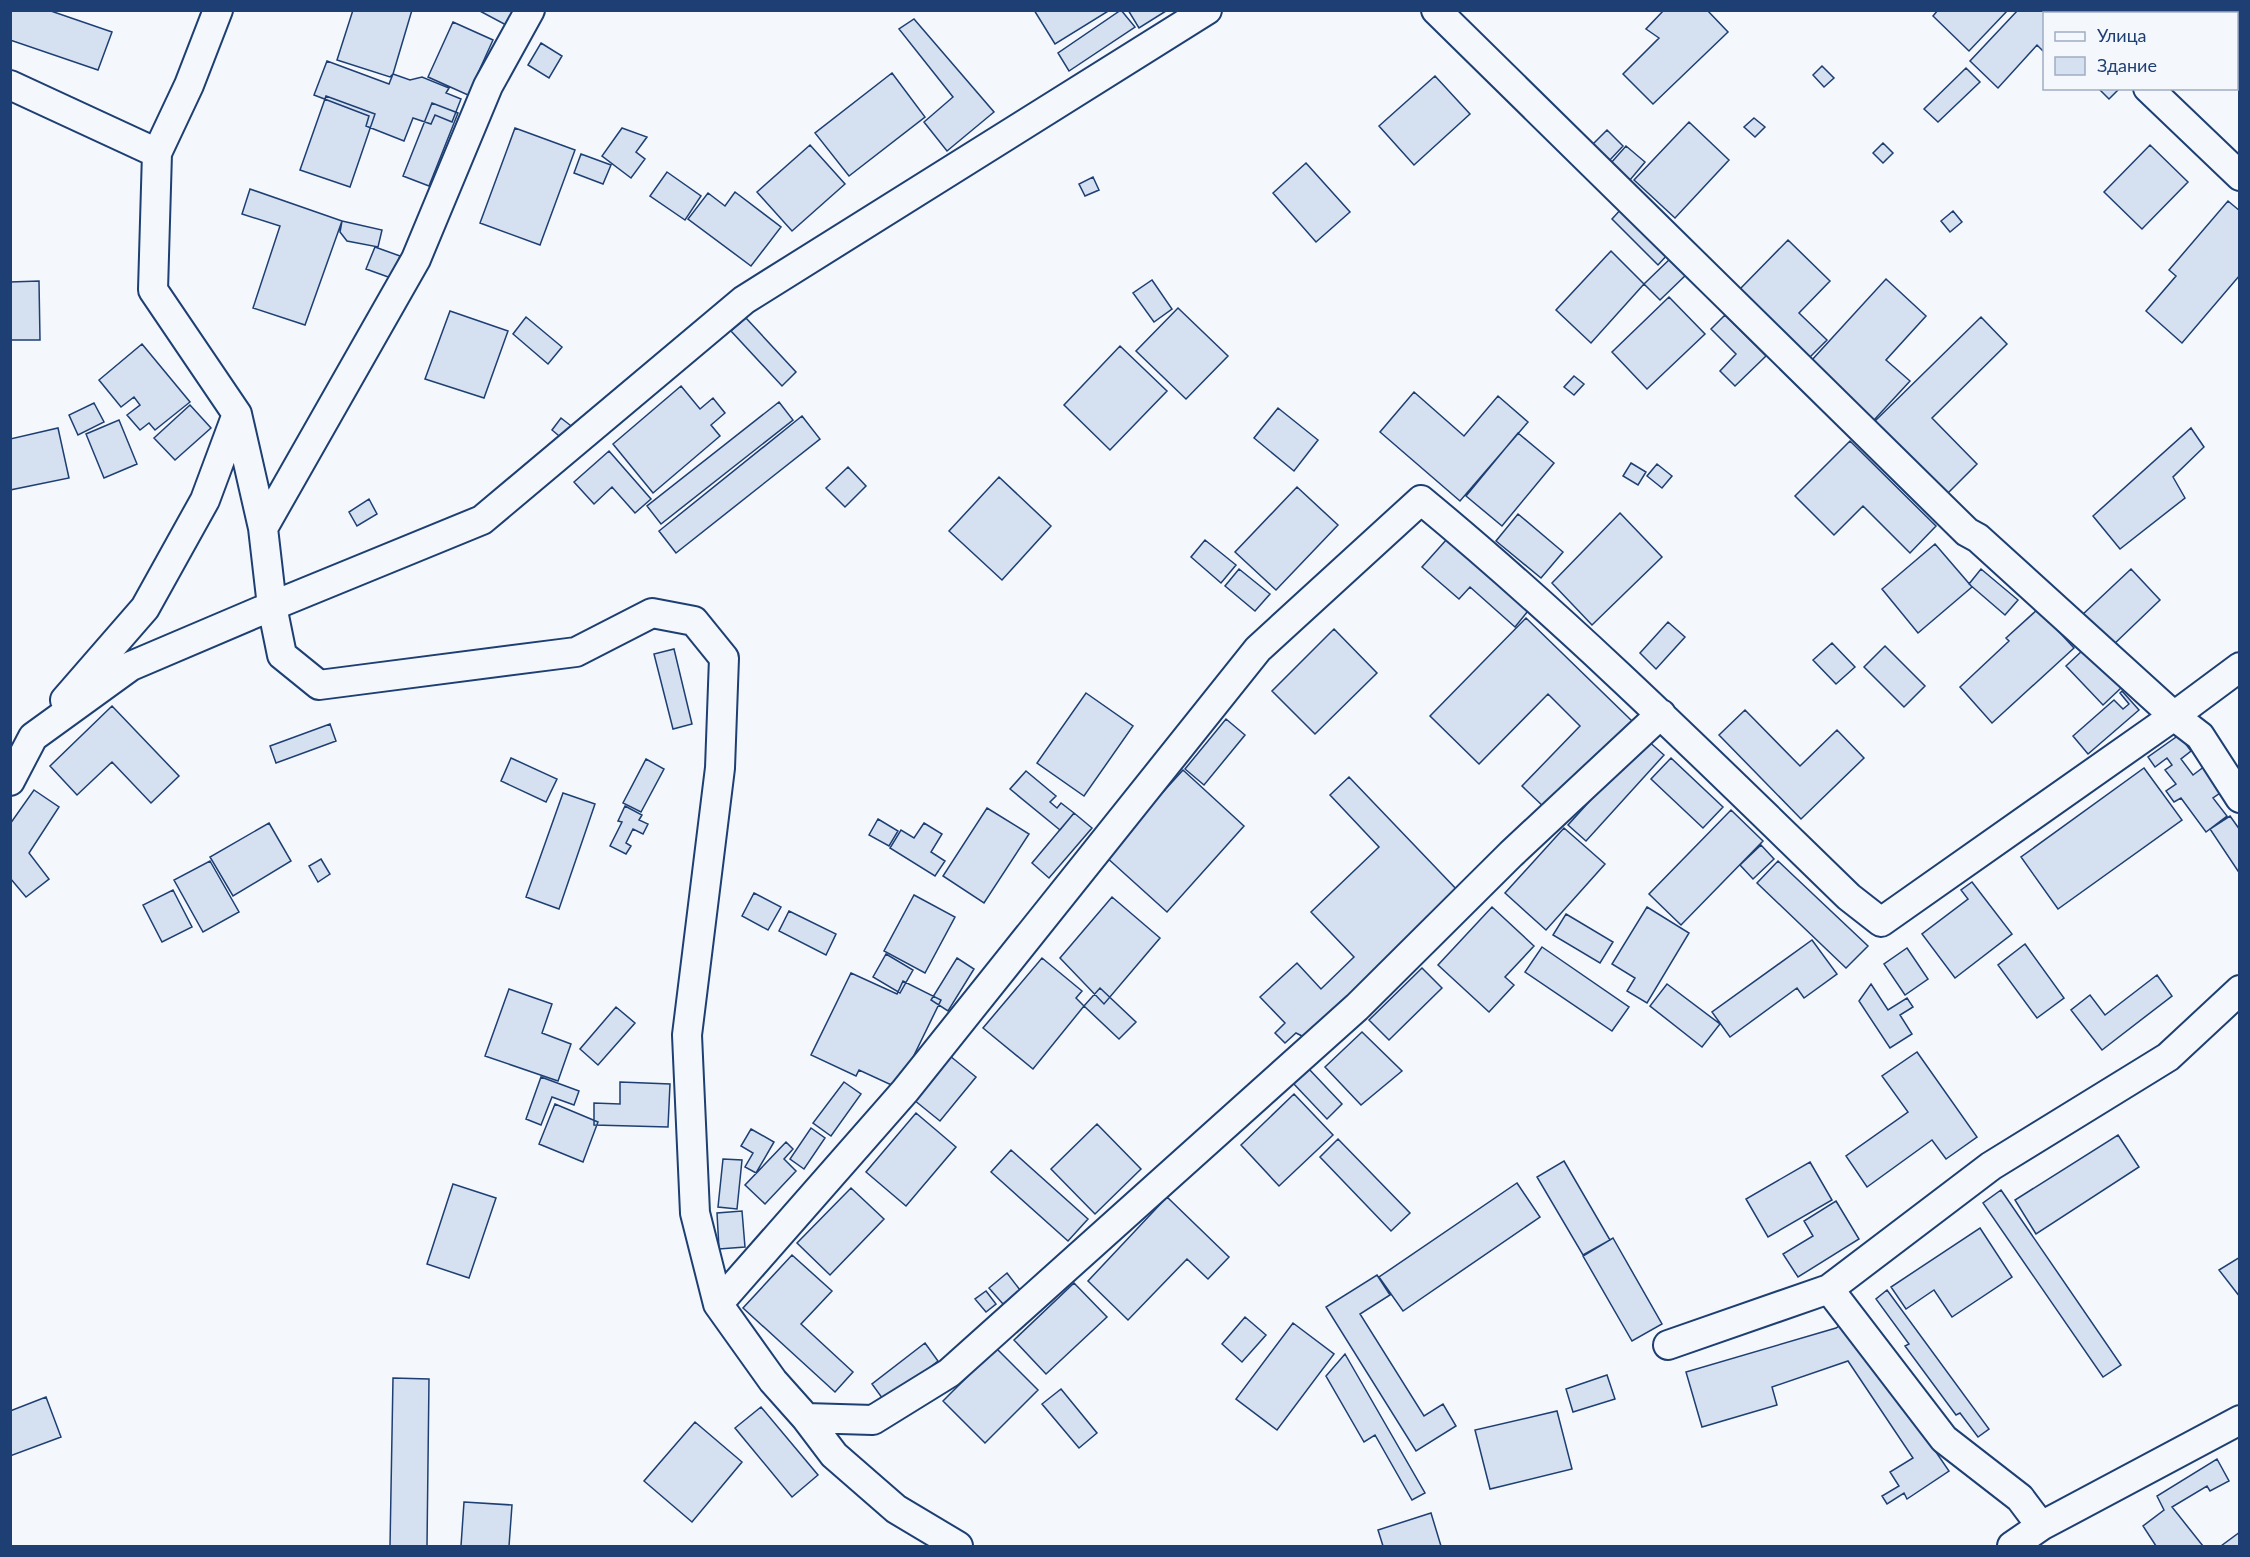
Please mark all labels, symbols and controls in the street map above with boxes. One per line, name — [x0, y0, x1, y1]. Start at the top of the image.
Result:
legend — [2043, 12, 2238, 90]
text: Улица — [2097, 24, 2147, 46]
text: Здание — [2097, 54, 2157, 76]

